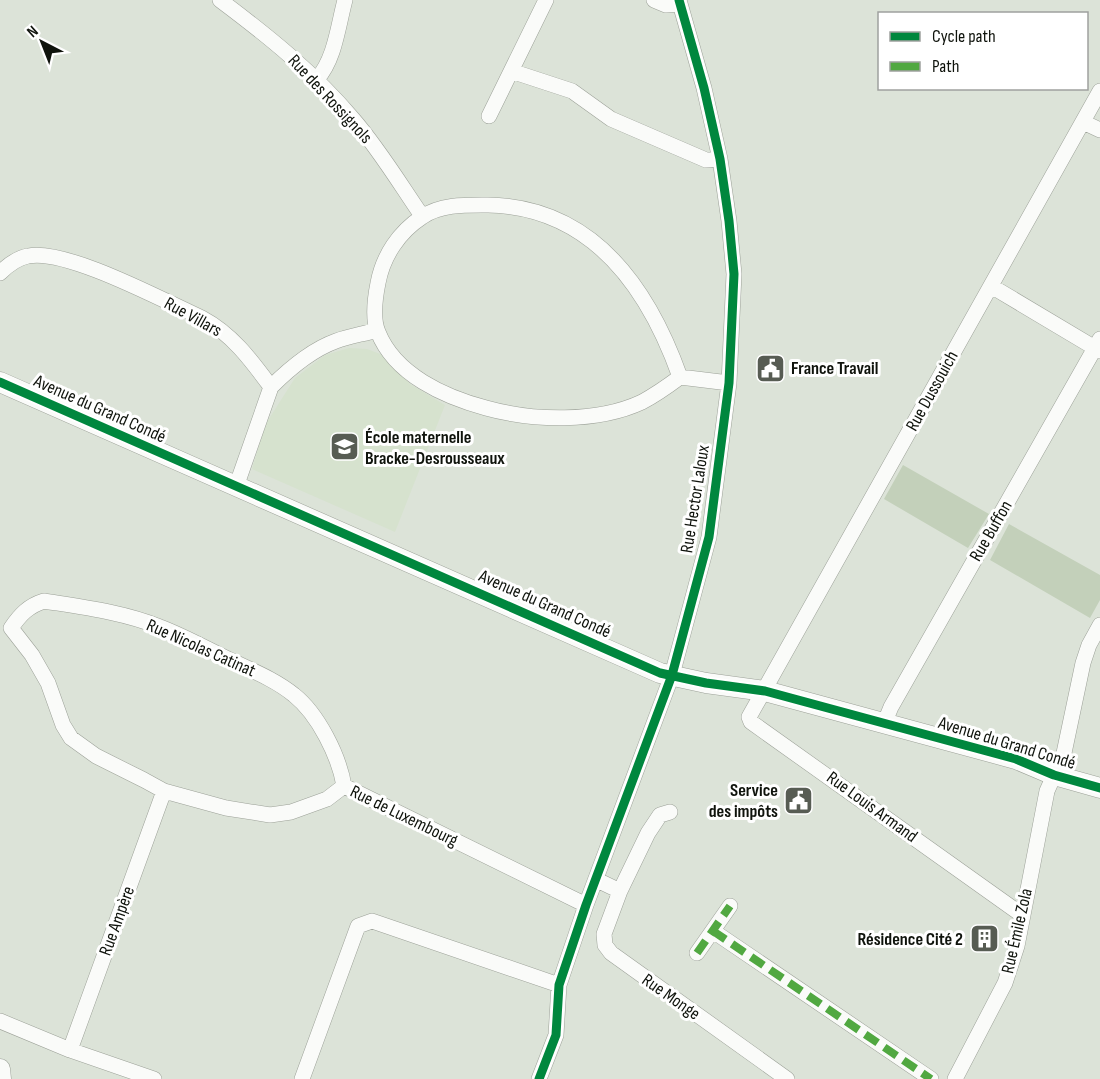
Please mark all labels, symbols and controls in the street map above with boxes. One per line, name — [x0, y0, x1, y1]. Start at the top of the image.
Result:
north arrow — [12, 12, 72, 72]
legend — [878, 12, 1088, 90]
text: N — [23, 22, 42, 42]
text: Cycle path — [932, 26, 996, 47]
street label: Rue des Rossignols — [284, 50, 376, 148]
text: Path — [932, 56, 960, 77]
street label: Rue Villars — [161, 293, 225, 341]
street label: Rue Dussouich — [901, 347, 963, 435]
public building icon: France Travail — [754, 352, 786, 384]
place label: France Travail — [791, 358, 878, 379]
street label: Avenue du Grand Condé — [30, 370, 169, 448]
place label: École maternelle Bracke-Desrousseaux — [365, 427, 505, 469]
school or university icon: École maternelle Bracke-Desrousseaux — [328, 431, 360, 463]
street label: Rue Hector Laloux — [676, 443, 714, 554]
street label: Rue Buffon — [965, 497, 1017, 565]
street label: Avenue du Grand Condé — [475, 565, 614, 643]
street label: Rue Nicolas Catinat — [143, 615, 259, 682]
street label: Avenue du Grand Condé — [935, 712, 1078, 774]
street label: Rue Louis Armand — [823, 767, 921, 847]
place label: Service des impôts — [709, 780, 778, 822]
street label: Rue de Luxembourg — [347, 781, 461, 851]
public building icon: Service des impôts — [783, 784, 815, 816]
street label: Rue Ampère — [95, 883, 139, 959]
street label: Rue Émile Zola — [997, 886, 1037, 976]
building icon: Résidence Cité 2 — [968, 923, 1000, 955]
place label: Résidence Cité 2 — [857, 929, 963, 950]
street label: Rue Monge — [638, 969, 704, 1025]

